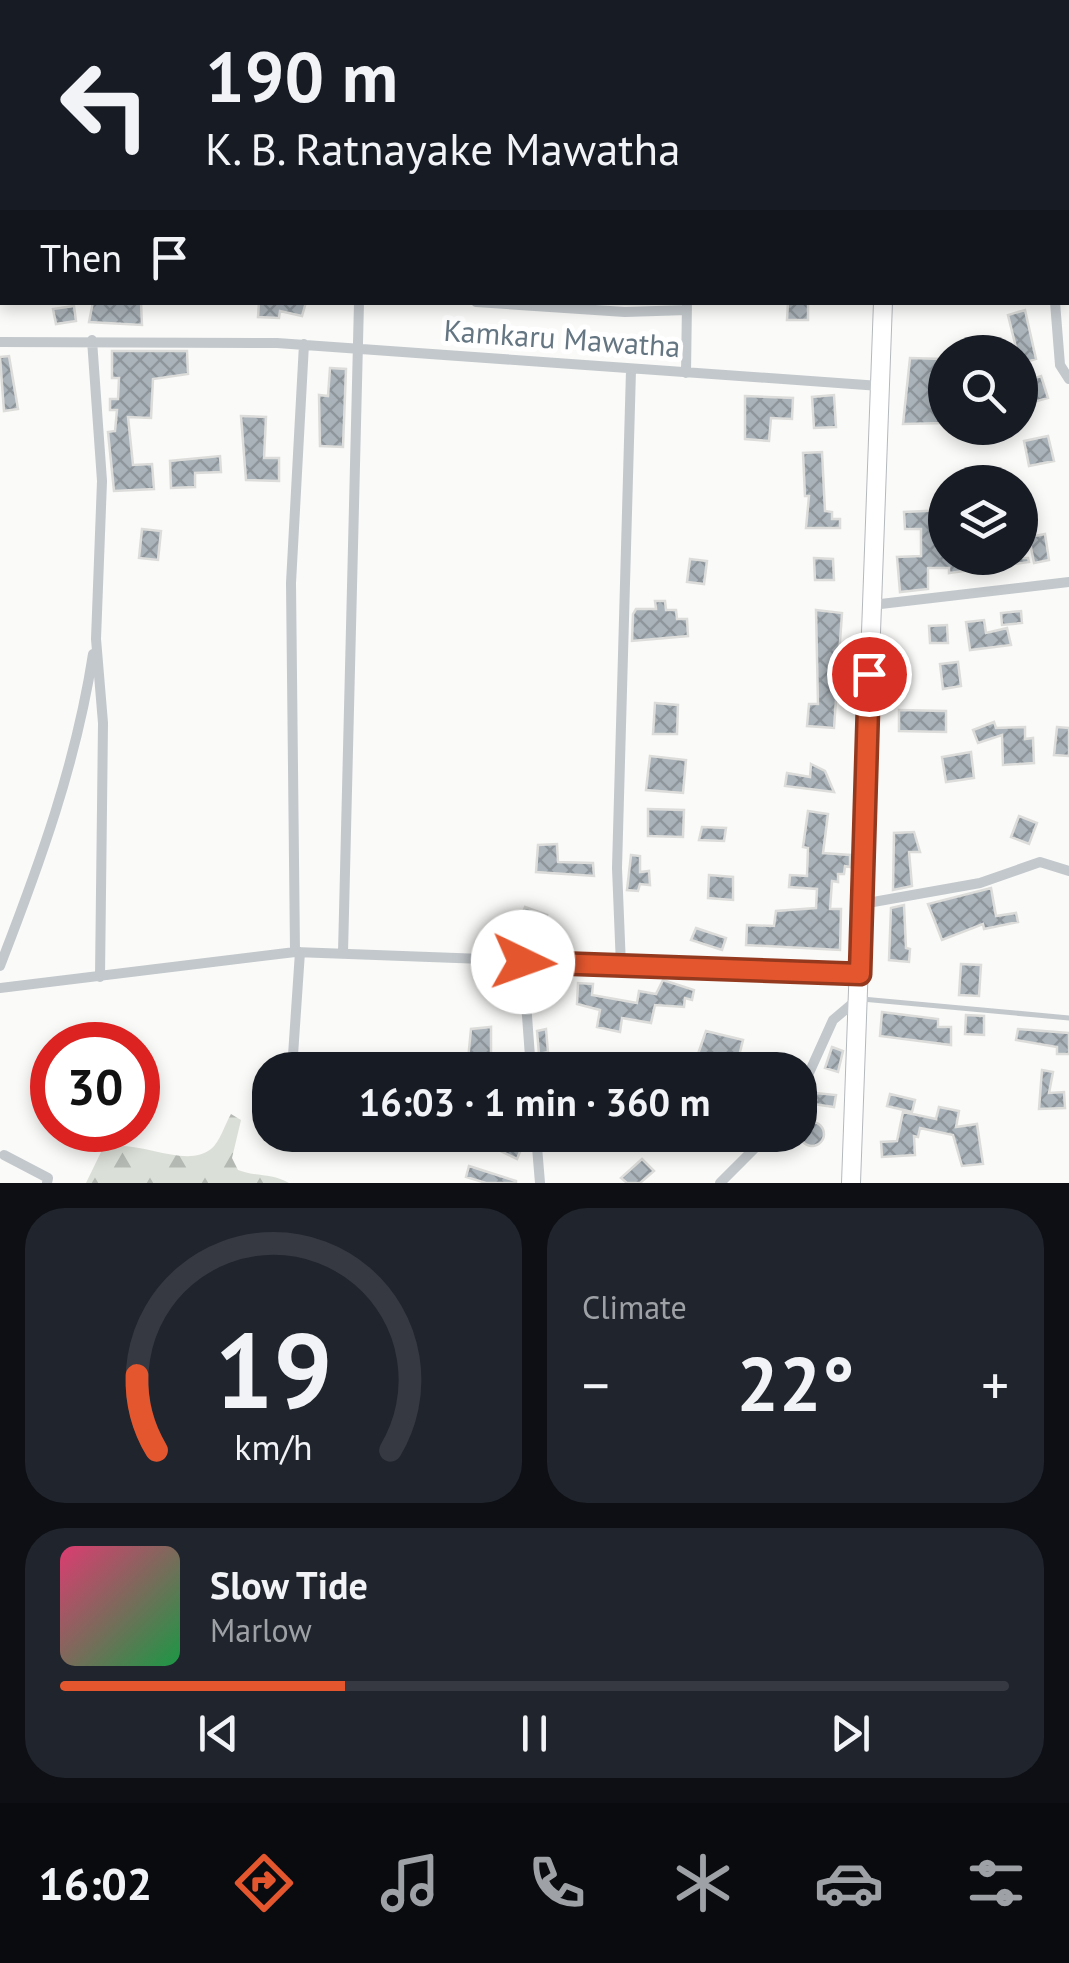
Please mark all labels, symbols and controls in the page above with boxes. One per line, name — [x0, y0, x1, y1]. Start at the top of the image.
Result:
text: 190 m — [205, 31, 398, 121]
icon: left — [40, 40, 170, 170]
text: K. B. Ratnayake Mawatha — [205, 119, 681, 177]
icon: arrive — [142, 230, 197, 285]
text: Then — [40, 233, 122, 282]
street label: Kamkaru Mawatha — [442, 310, 682, 365]
map controls — [928, 335, 1038, 575]
button: search — [928, 335, 1038, 445]
button: layers — [928, 465, 1038, 575]
pin — [827, 632, 912, 717]
icon: arrive — [842, 647, 897, 702]
position arrow — [471, 910, 575, 1014]
speed limit sign: 30 — [30, 1022, 160, 1152]
text: 16:03 · 1 min · 360 m — [359, 1077, 710, 1126]
text: Climate — [582, 1286, 687, 1328]
text: 19 — [215, 1302, 332, 1437]
text: 22° — [737, 1335, 854, 1432]
text: − — [582, 1349, 610, 1420]
text: + — [981, 1349, 1009, 1420]
text: km/h — [234, 1424, 313, 1470]
text: Slow Tide — [210, 1560, 368, 1609]
text: Marlow — [210, 1609, 312, 1651]
icon: previous — [191, 1706, 246, 1761]
icon: pause — [507, 1706, 562, 1761]
icon: next — [823, 1706, 878, 1761]
icon: directions — [229, 1848, 299, 1918]
icon: music — [375, 1848, 445, 1918]
icon: phone — [522, 1848, 592, 1918]
icon: climate — [668, 1848, 738, 1918]
icon: car — [814, 1848, 884, 1918]
icon: filters — [961, 1848, 1031, 1918]
text: 16:02 — [38, 1854, 152, 1912]

